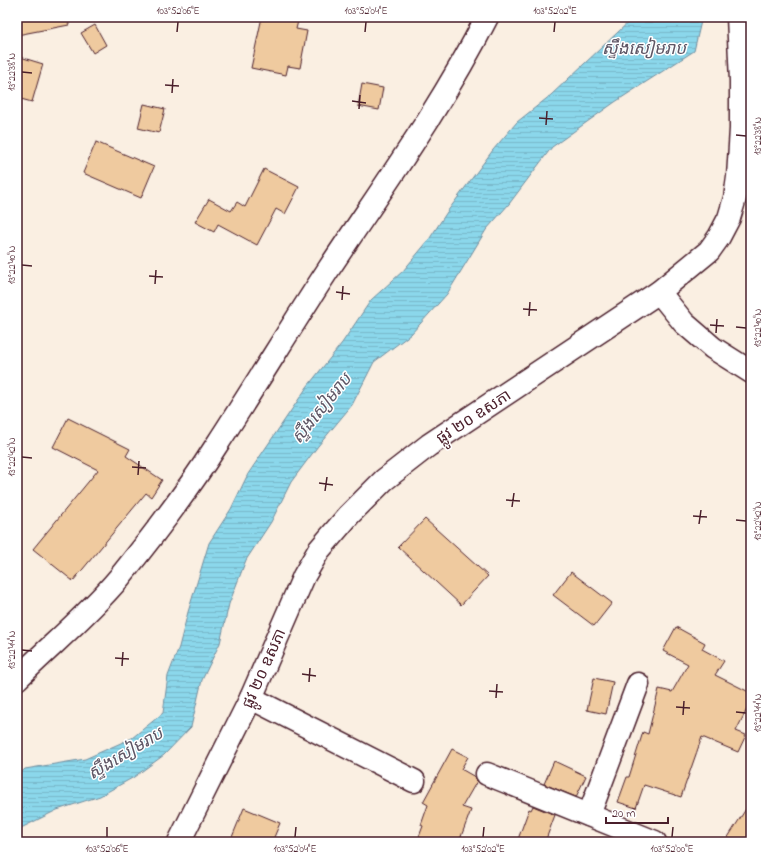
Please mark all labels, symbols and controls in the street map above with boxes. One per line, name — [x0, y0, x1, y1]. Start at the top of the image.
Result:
text: 103°52'06"E — [156, 4, 200, 19]
text: 103°52'04"E — [345, 4, 387, 19]
text: 103°52'02"E — [533, 4, 577, 19]
water label: ស្ទឹងសៀមរាប — [602, 37, 688, 62]
text: 13°22'38"N — [5, 53, 20, 91]
text: 13°22'38"N — [751, 117, 766, 155]
text: 13°22'40"N — [5, 245, 20, 284]
text: 13°22'40"N — [751, 308, 766, 347]
water label: ស្ទឹងសៀមរាប — [286, 367, 360, 450]
street label: ផ្លូវ ២០ ឧសភា — [432, 384, 517, 452]
text: 13°22'42"N — [5, 437, 20, 477]
text: 13°22'42"N — [751, 501, 766, 541]
street label: ផ្លូវ ២០ ឧសភា — [237, 625, 294, 713]
text: 13°22'44"N — [5, 631, 20, 669]
text: 13°22'44"N — [751, 694, 766, 732]
water label: ស្ទឹងសៀមរាប — [83, 721, 170, 787]
scale bar — [606, 799, 668, 825]
text: 20 m — [612, 805, 635, 823]
text: 103°52'06"E — [85, 842, 129, 857]
text: 103°52'04"E — [274, 842, 316, 857]
text: 103°52'02"E — [461, 842, 505, 857]
text: 103°52'00"E — [650, 842, 694, 857]

